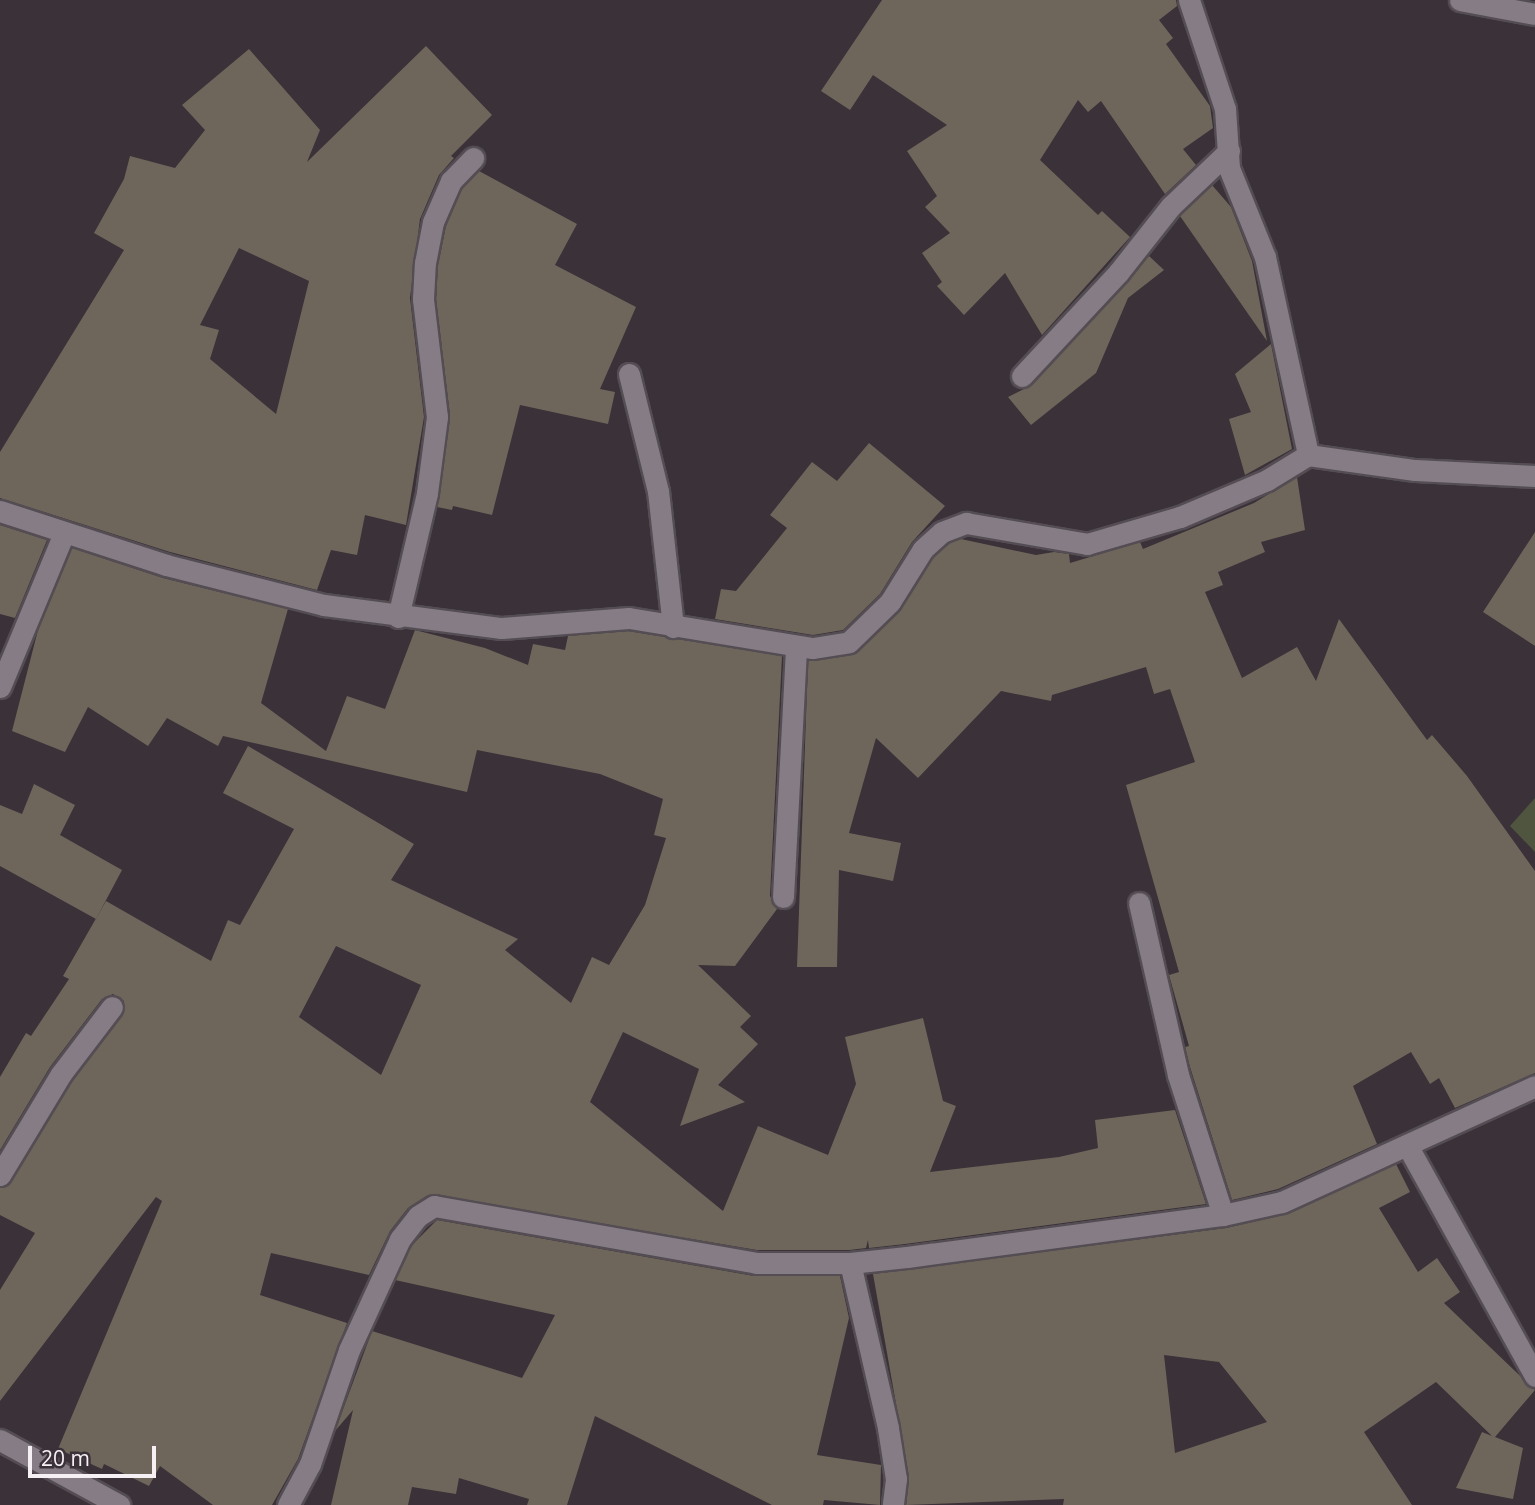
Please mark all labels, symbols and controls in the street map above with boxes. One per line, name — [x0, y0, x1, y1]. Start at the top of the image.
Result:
scale bar — [32, 1432, 159, 1476]
text: 20 m — [41, 1444, 90, 1472]

